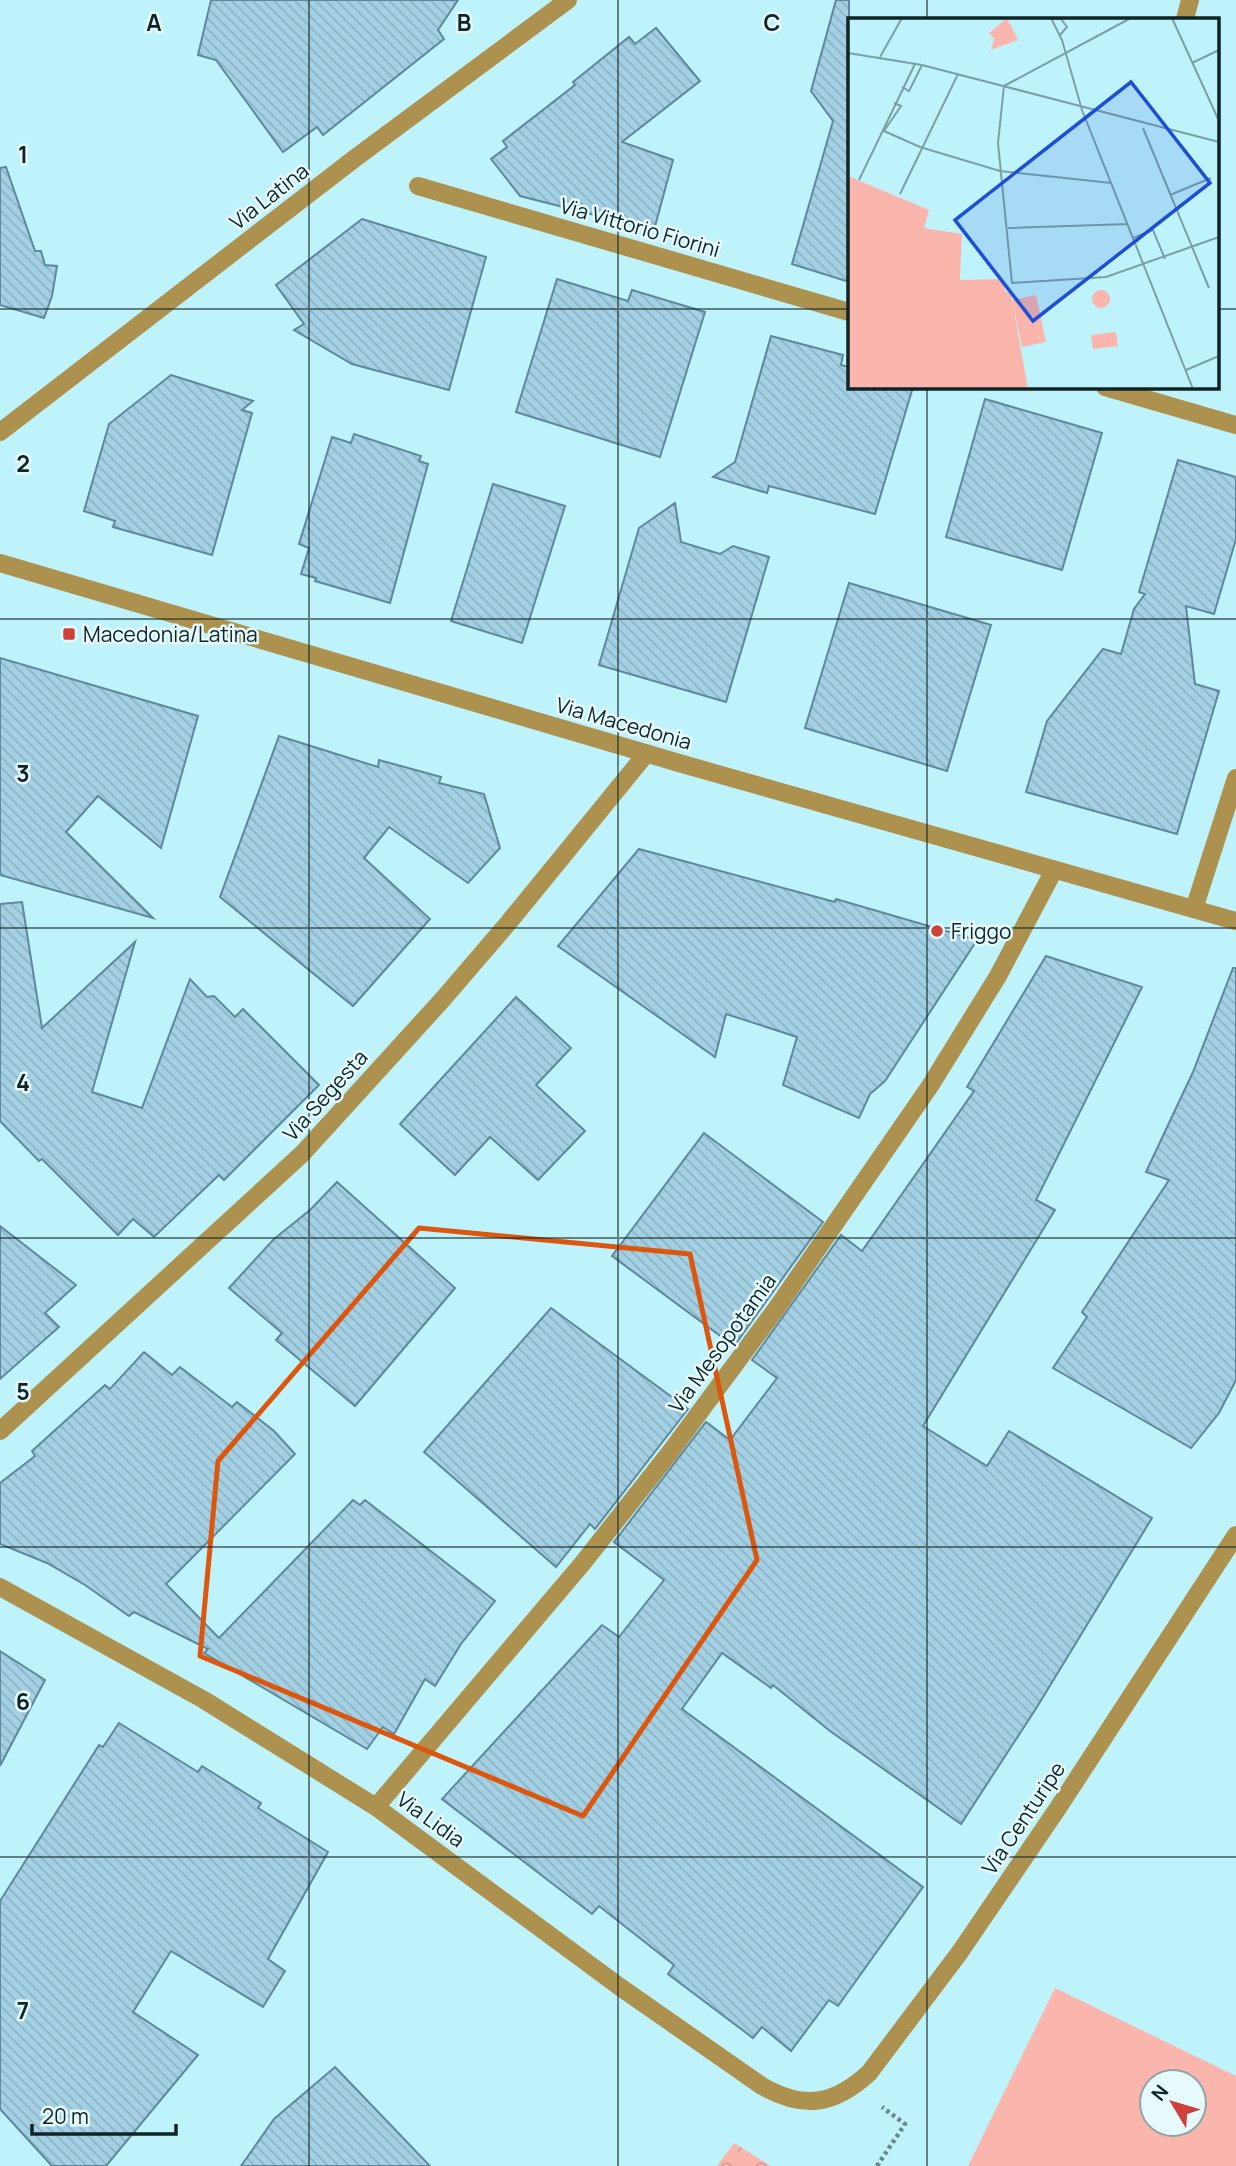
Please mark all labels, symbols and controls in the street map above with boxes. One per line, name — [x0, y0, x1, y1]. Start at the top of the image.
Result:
text: A — [146, 6, 162, 38]
text: B — [457, 6, 471, 38]
text: C — [764, 6, 781, 38]
inset map — [848, 18, 1218, 388]
text: 1 — [18, 138, 28, 170]
street label: Via Latina — [224, 156, 314, 236]
street label: Via Vittorio Fiorini — [557, 191, 723, 263]
text: 2 — [16, 447, 30, 479]
place label: Macedonia/Latina — [83, 620, 258, 648]
marker: Macedonia/Latina — [61, 626, 77, 642]
street label: Via Macedonia — [553, 690, 695, 756]
text: 3 — [16, 757, 30, 789]
place label: Friggo — [951, 917, 1011, 945]
marker: Friggo — [929, 923, 945, 939]
street label: Via Segesta — [276, 1043, 374, 1147]
text: 4 — [16, 1066, 30, 1098]
street label: Via Mesopotamia — [662, 1268, 782, 1418]
text: 5 — [16, 1375, 30, 1407]
text: 6 — [16, 1685, 30, 1717]
street label: Via Centuripe — [975, 1756, 1071, 1880]
street label: Via Lidia — [391, 1785, 471, 1853]
text: 7 — [17, 1994, 29, 2026]
north arrow — [1138, 2068, 1208, 2138]
text: N — [1145, 2079, 1174, 2106]
scale bar — [32, 2092, 175, 2136]
text: 20 m — [42, 2102, 89, 2130]

